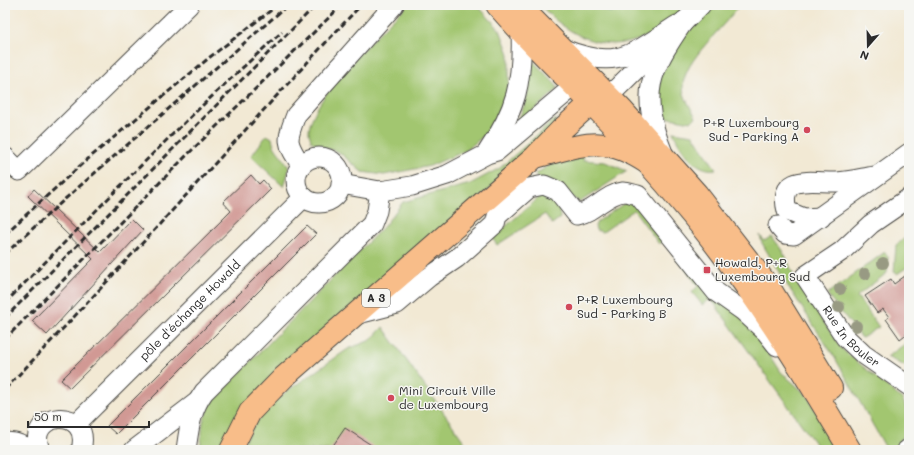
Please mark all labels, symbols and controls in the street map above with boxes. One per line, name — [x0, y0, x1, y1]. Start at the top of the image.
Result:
north arrow — [848, 26, 888, 66]
text: N — [858, 47, 871, 64]
place label: P+R Luxembourg Sud - Parking A — [703, 114, 799, 144]
marker: P+R Luxembourg Sud - Parking A — [802, 125, 812, 135]
place label: Howald, P+R Luxembourg Sud — [715, 254, 810, 284]
street label: pôle d'échange Howald — [136, 256, 243, 363]
marker: Howald, P+R Luxembourg Sud — [702, 265, 712, 275]
road number: A 3 — [362, 289, 390, 307]
place label: P+R Luxembourg Sud - Parking B — [577, 291, 673, 321]
marker: P+R Luxembourg Sud - Parking B — [564, 302, 574, 312]
street label: Rue In Bouler — [820, 302, 883, 370]
place label: Mini Circuit Ville de Luxembourg — [399, 382, 496, 412]
marker: Mini Circuit Ville de Luxembourg — [386, 393, 396, 403]
scale bar — [28, 403, 149, 429]
text: 50 m — [34, 408, 62, 424]

